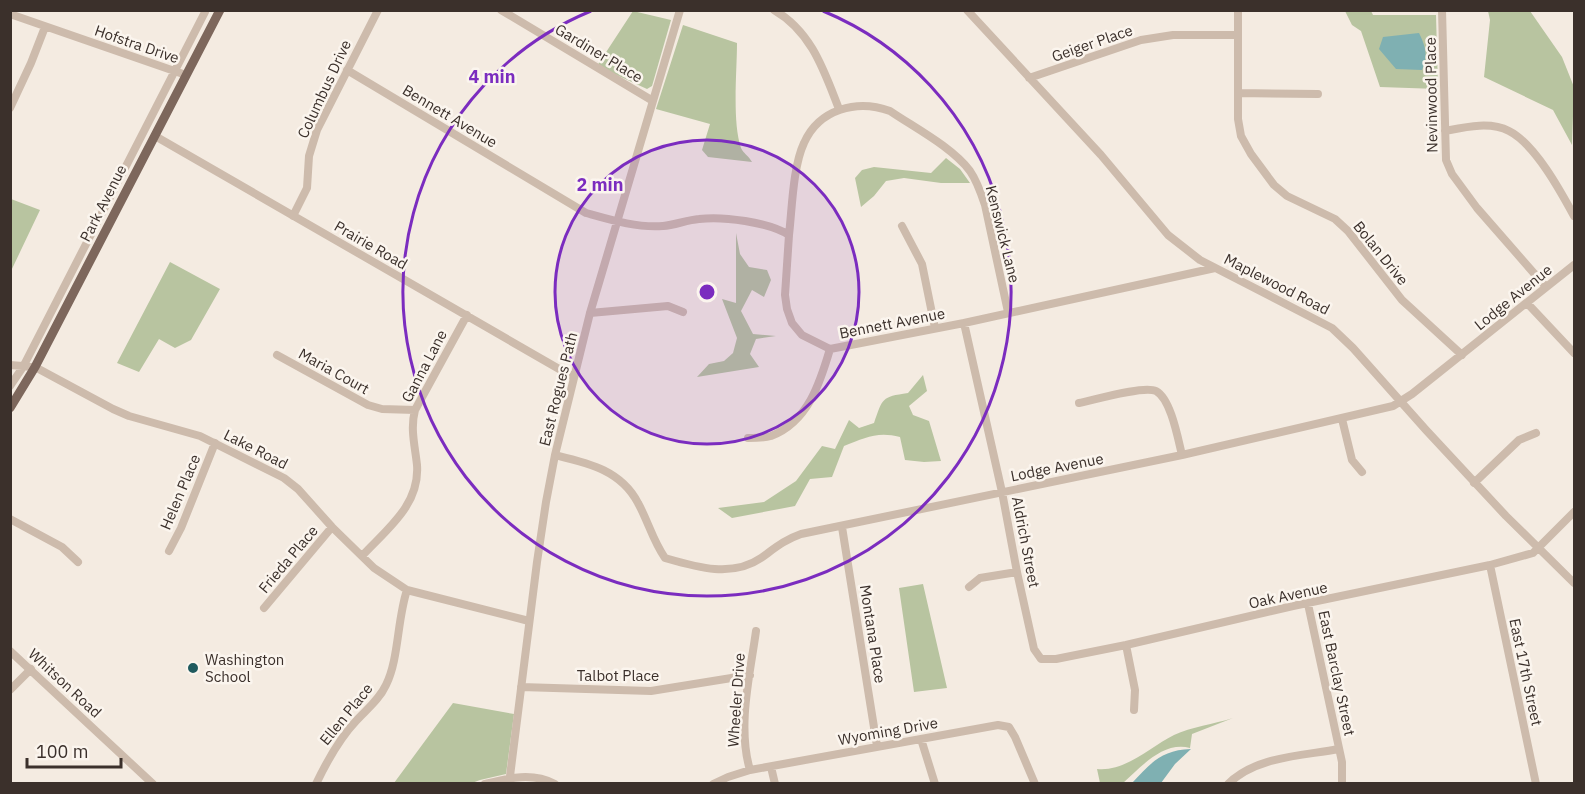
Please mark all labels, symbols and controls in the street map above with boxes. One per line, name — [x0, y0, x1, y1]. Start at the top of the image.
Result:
street label: Gardiner Place — [552, 19, 646, 87]
street label: Geiger Place — [1049, 20, 1135, 66]
street label: Hofstra Drive — [92, 21, 182, 67]
street label: Columbus Drive — [293, 37, 355, 141]
street label: Nevinwood Place — [1420, 37, 1442, 153]
text: 4 min — [468, 65, 516, 88]
street label: Bennett Avenue — [399, 80, 501, 152]
street label: Park Avenue — [75, 161, 131, 245]
text: 2 min — [576, 173, 624, 196]
street label: Kenswick Lane — [982, 183, 1024, 285]
street label: Prairie Road — [331, 216, 411, 274]
street label: Bolan Drive — [1349, 217, 1413, 289]
street label: Maplewood Road — [1221, 249, 1333, 319]
street label: Lodge Avenue — [1470, 260, 1556, 334]
centre of rings — [697, 282, 717, 302]
street label: Bennett Avenue — [838, 303, 946, 343]
street label: Ganna Lane — [397, 327, 451, 405]
street label: East Rogues Path — [535, 330, 581, 448]
street label: Maria Court — [295, 344, 373, 398]
street label: Lake Road — [221, 425, 291, 473]
street label: Lodge Avenue — [1009, 449, 1105, 485]
street label: Helen Place — [156, 451, 204, 533]
street label: Aldrich Street — [1008, 495, 1044, 589]
street label: Frieda Place — [254, 521, 322, 597]
street label: Oak Avenue — [1247, 577, 1329, 613]
street label: Montana Place — [856, 583, 890, 685]
street label: East Barclay Street — [1314, 609, 1360, 737]
street label: East 17th Street — [1505, 617, 1547, 727]
street label: Whitson Road — [24, 644, 106, 722]
place label: Washington School — [205, 650, 284, 686]
street label: Wheeler Drive — [723, 652, 749, 748]
marker: Washington School — [186, 661, 200, 675]
street label: Talbot Place — [577, 666, 659, 685]
street label: Ellen Place — [315, 679, 377, 749]
street label: Wyoming Drive — [837, 713, 939, 749]
scale bar — [27, 731, 122, 769]
text: 100 m — [36, 740, 88, 763]

